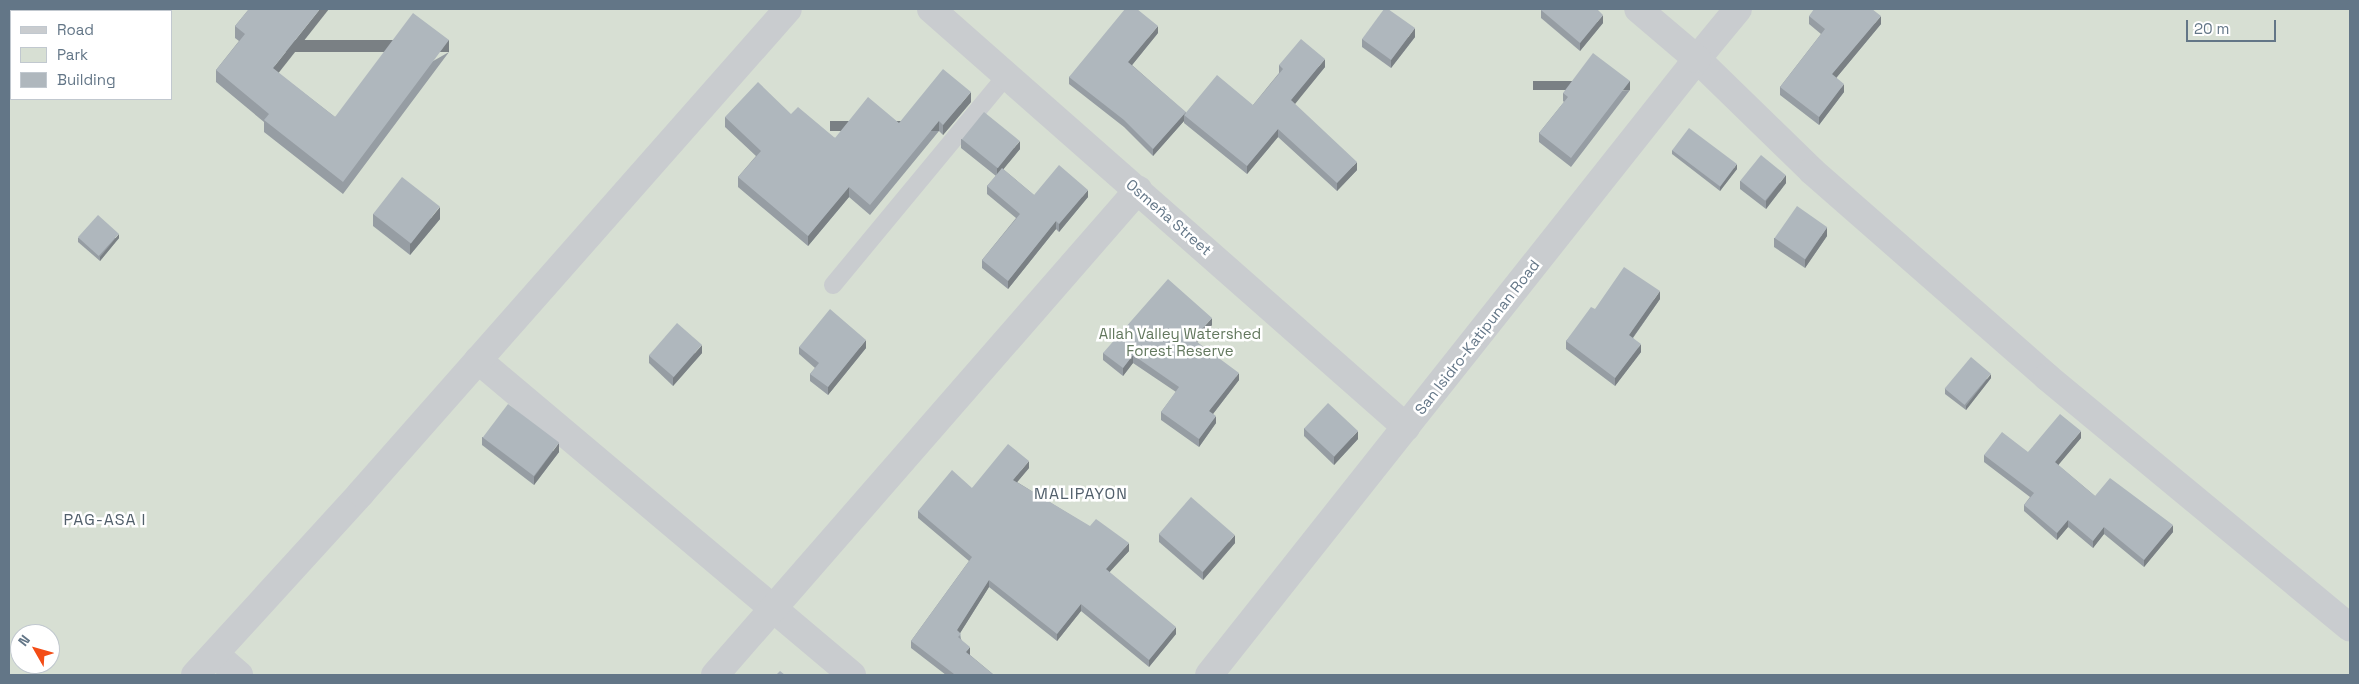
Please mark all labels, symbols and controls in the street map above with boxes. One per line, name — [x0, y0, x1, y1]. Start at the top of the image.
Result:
legend — [10, 10, 172, 100]
scale bar — [2189, 10, 2279, 42]
text: 20 m — [2194, 19, 2229, 38]
text: Road — [57, 20, 94, 39]
text: Park — [57, 45, 88, 64]
text: Building — [57, 70, 116, 89]
street label: Osmeña Street — [1123, 175, 1215, 259]
street label: San Isidro-Katipunan Road — [1411, 256, 1543, 418]
park label: Allah Valley Watershed Forest Reserve — [1099, 324, 1261, 359]
district label: MALIPAYON — [1033, 484, 1129, 504]
district label: PAG-ASA I — [62, 510, 148, 530]
north arrow — [10, 624, 60, 674]
text: N — [14, 631, 34, 650]

